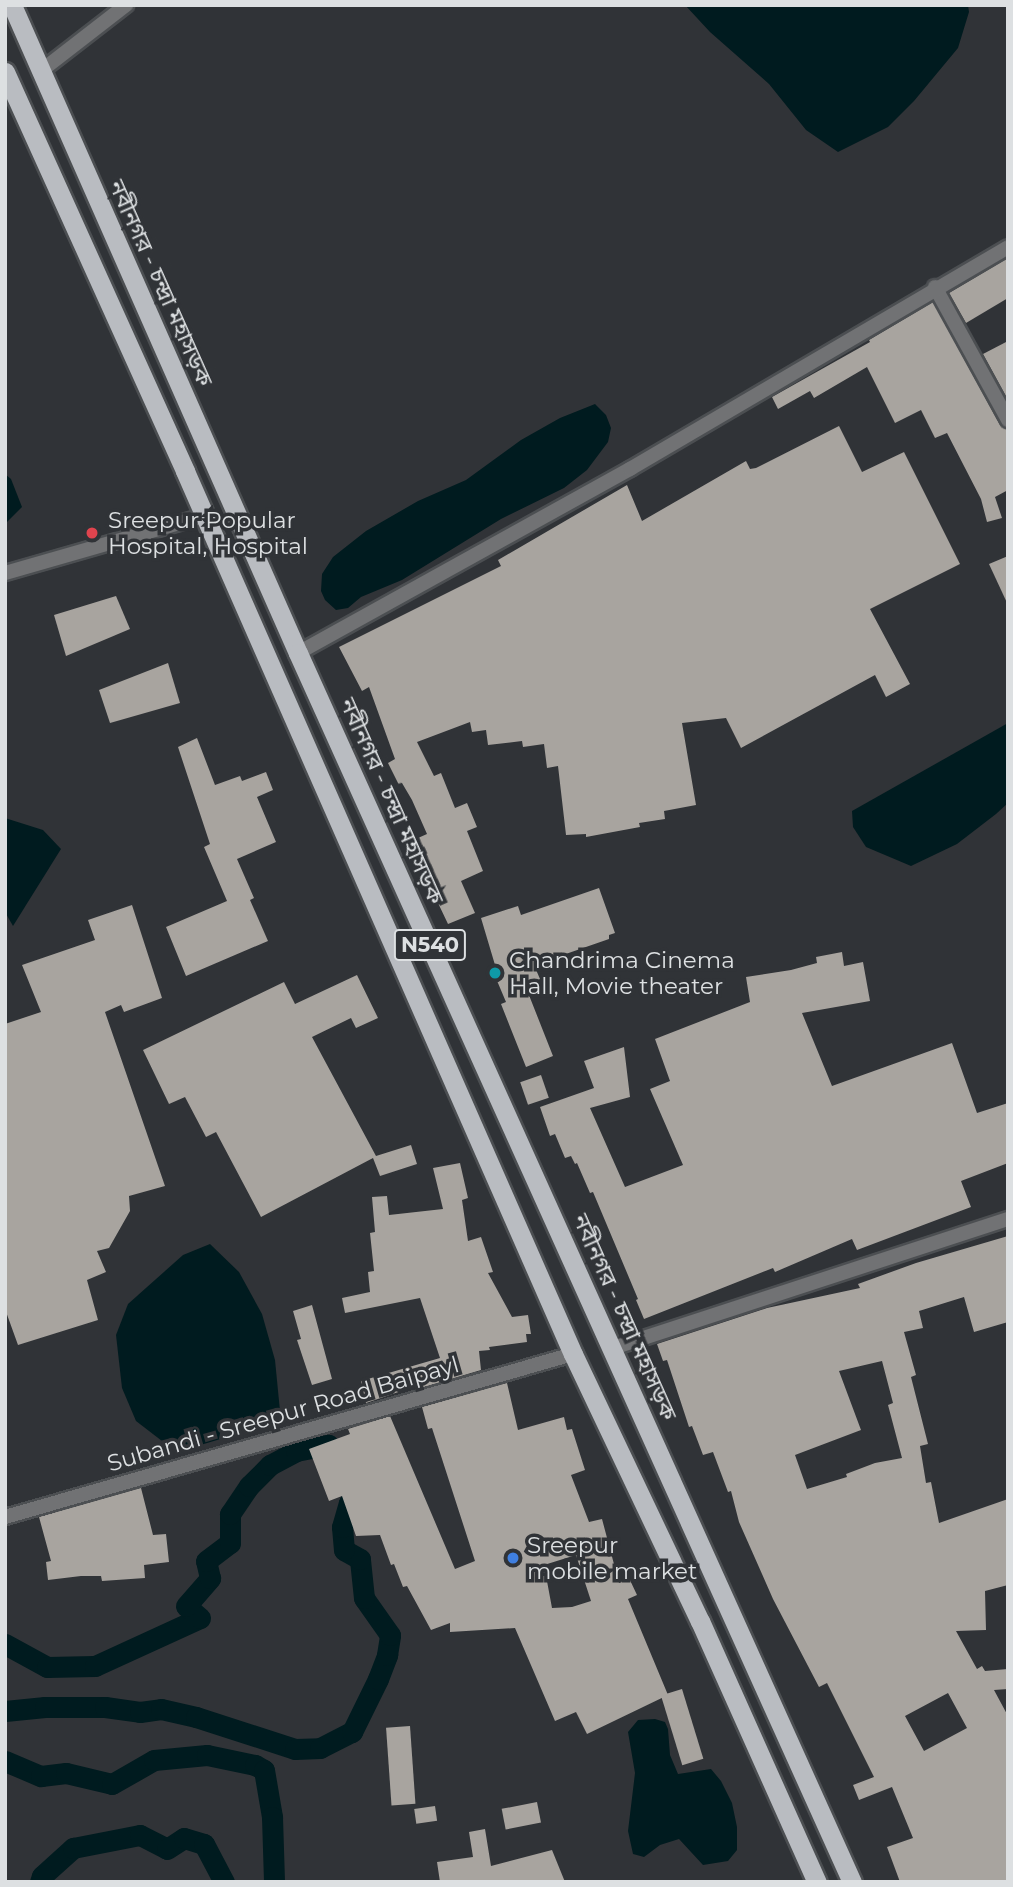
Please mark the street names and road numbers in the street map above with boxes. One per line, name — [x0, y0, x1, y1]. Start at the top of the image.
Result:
street label: নবীনগর - চন্দ্রা মহাসড়ক — [103, 175, 219, 391]
street label: নবীনগর - চন্দ্রা মহাসড়ক — [334, 693, 450, 909]
road number: N540 — [393, 928, 467, 962]
street label: নবীনগর - চন্দ্রা মহাসড়ক — [567, 1209, 683, 1425]
street label: Subandi - Sreepur Road Baipayl — [104, 1350, 462, 1478]

